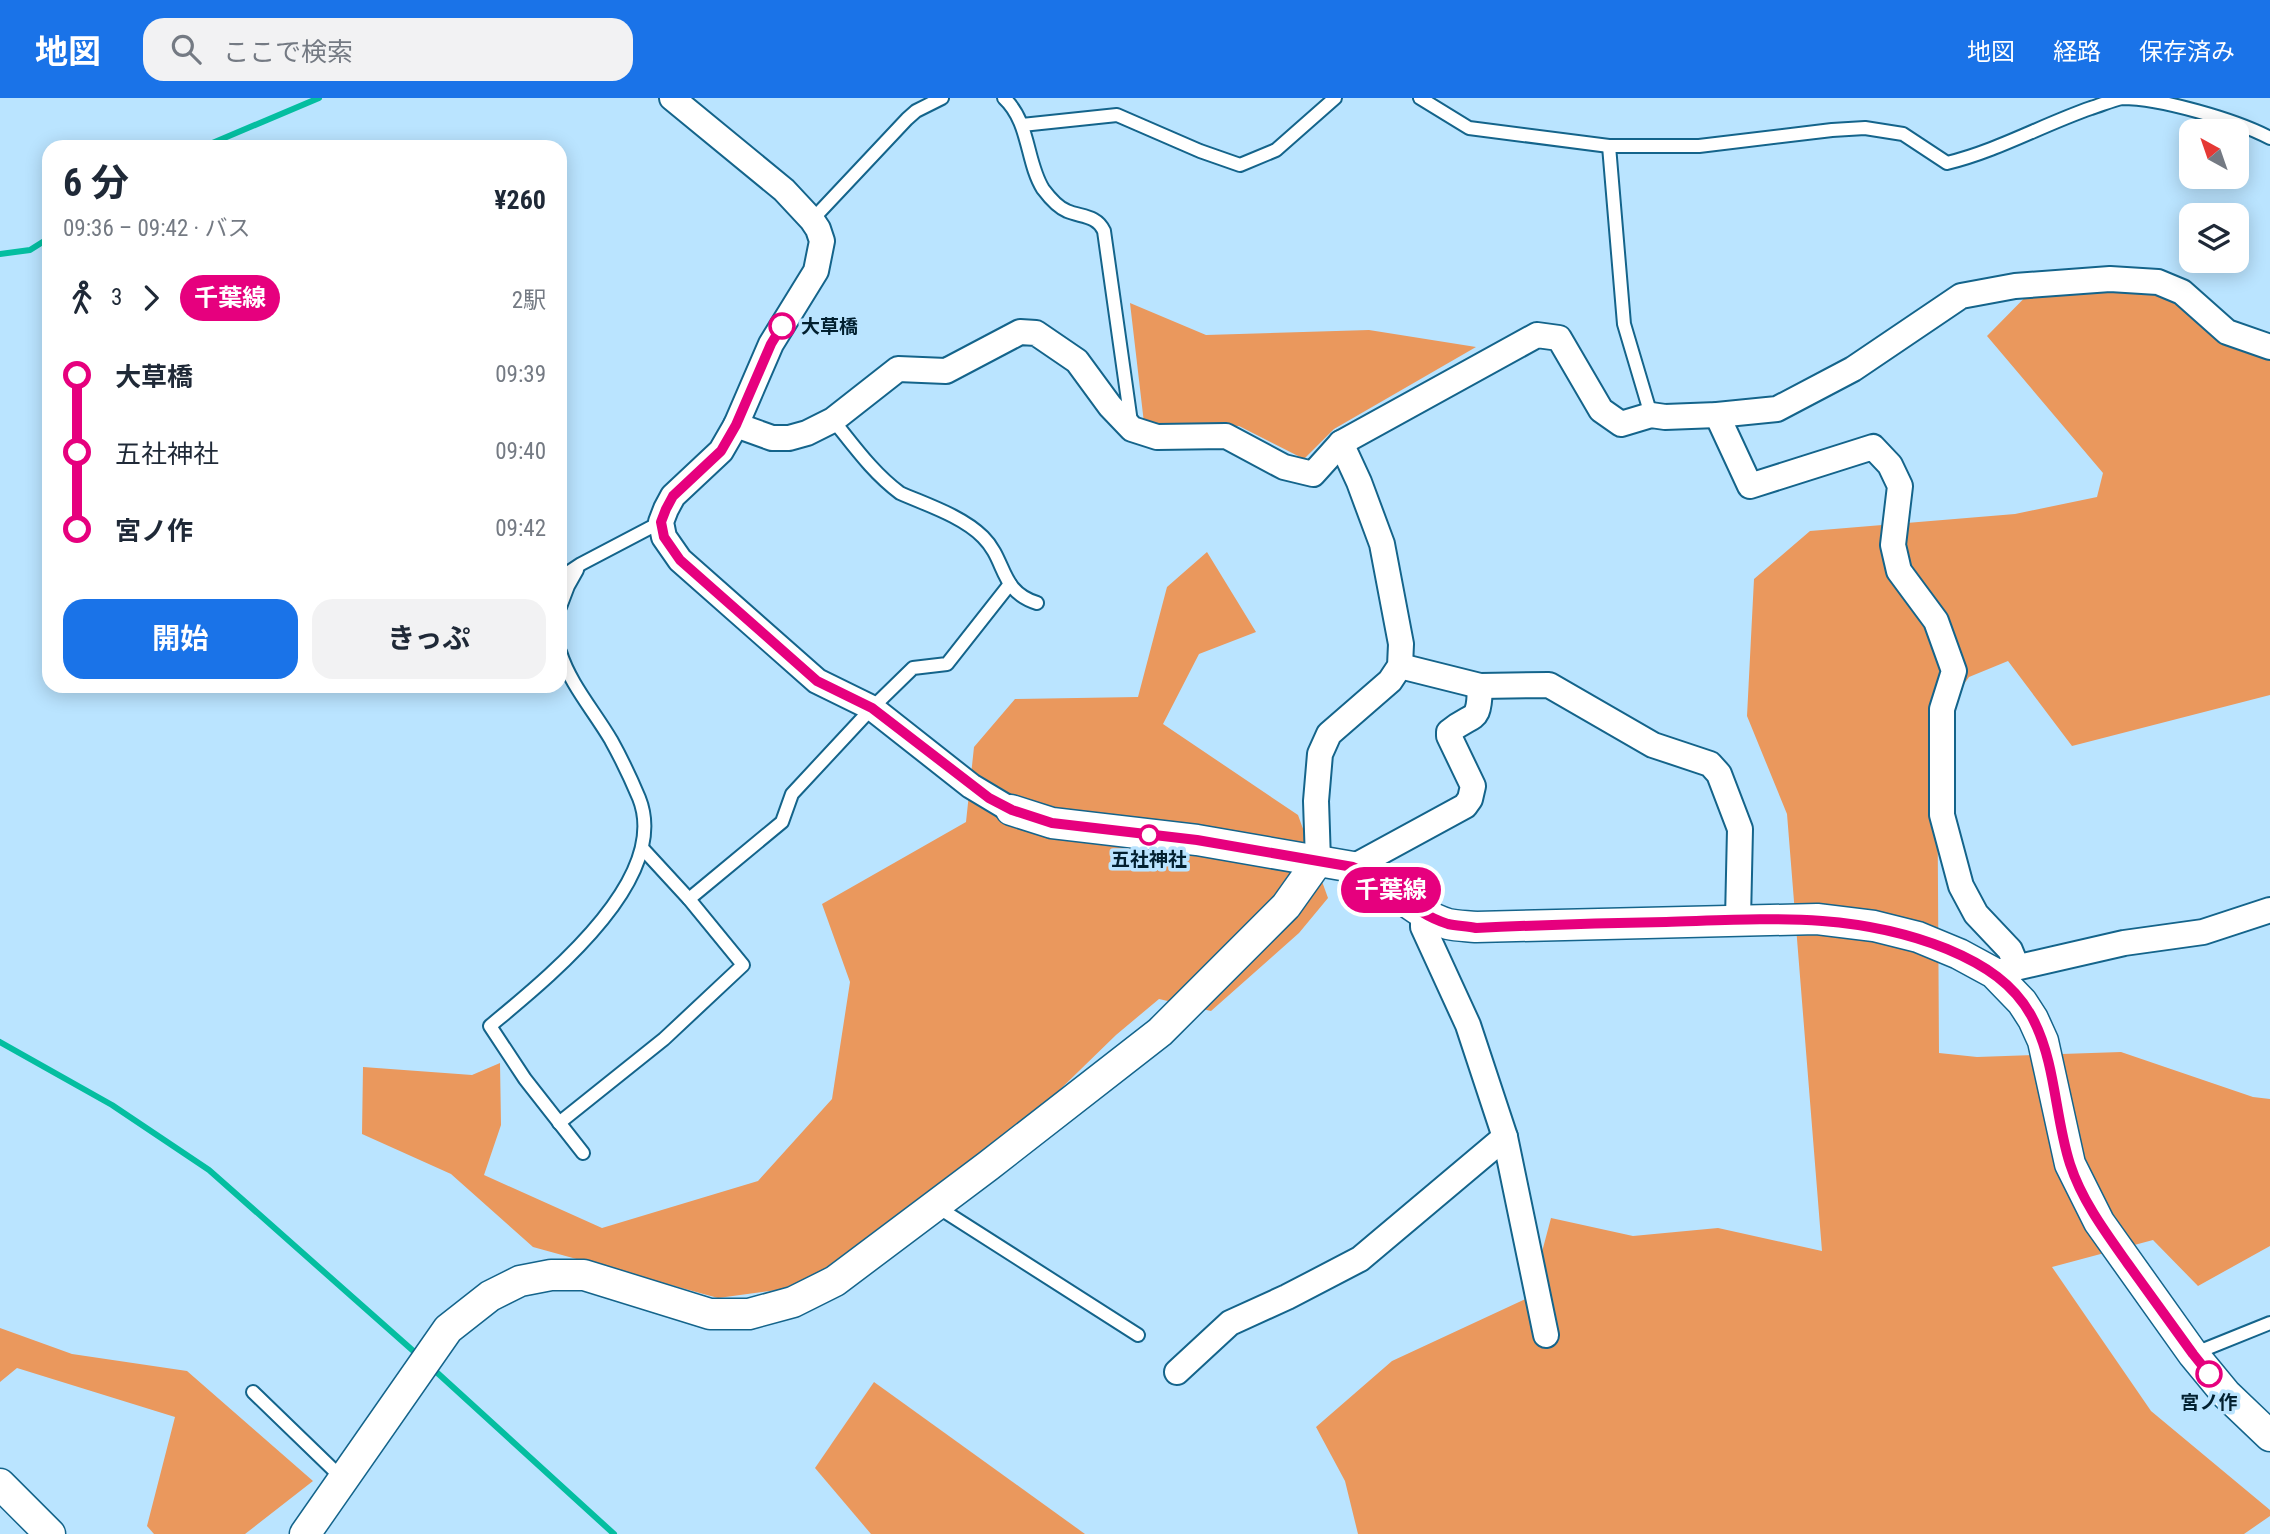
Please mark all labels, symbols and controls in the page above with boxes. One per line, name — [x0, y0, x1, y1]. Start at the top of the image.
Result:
search box — [143, 18, 633, 81]
icon: search — [167, 30, 205, 68]
text: 地図 — [35, 32, 101, 71]
text: ここで検索 — [223, 37, 353, 67]
text: 地図 — [1967, 38, 2015, 66]
text: 経路 — [2053, 38, 2101, 66]
text: 保存済み — [2139, 38, 2235, 66]
north arrow — [2179, 119, 2249, 189]
map controls — [2179, 119, 2249, 273]
text: 6 分 — [63, 161, 129, 205]
text: ¥260 — [494, 185, 546, 215]
button: layers — [2179, 203, 2249, 273]
text: 09:36 – 09:42 · バス — [63, 215, 250, 242]
icon: walk — [63, 279, 101, 317]
icon: forward — [132, 279, 170, 317]
text: 3 — [111, 284, 122, 311]
text: 千葉線 — [194, 284, 266, 312]
text: 2駅 — [512, 287, 546, 314]
marker: 大草橋 — [769, 313, 795, 339]
place label: 大草橋 — [801, 315, 858, 338]
text: 09:39 — [495, 361, 546, 388]
text: 大草橋 — [115, 362, 193, 392]
text: 09:40 — [495, 438, 546, 465]
text: 五社神社 — [115, 439, 219, 469]
text: 09:42 — [495, 515, 546, 542]
text: 宮ノ作 — [115, 516, 193, 546]
button: 開始 — [63, 599, 298, 679]
button: きっぷ — [312, 599, 546, 679]
marker: 五社神社 — [1139, 825, 1159, 845]
place label: 五社神社 — [1111, 848, 1187, 871]
line badge: 千葉線 — [1351, 867, 1431, 913]
text: 千葉線 — [1355, 876, 1427, 904]
marker: 宮ノ作 — [2196, 1361, 2222, 1387]
place label: 宮ノ作 — [2180, 1391, 2238, 1414]

